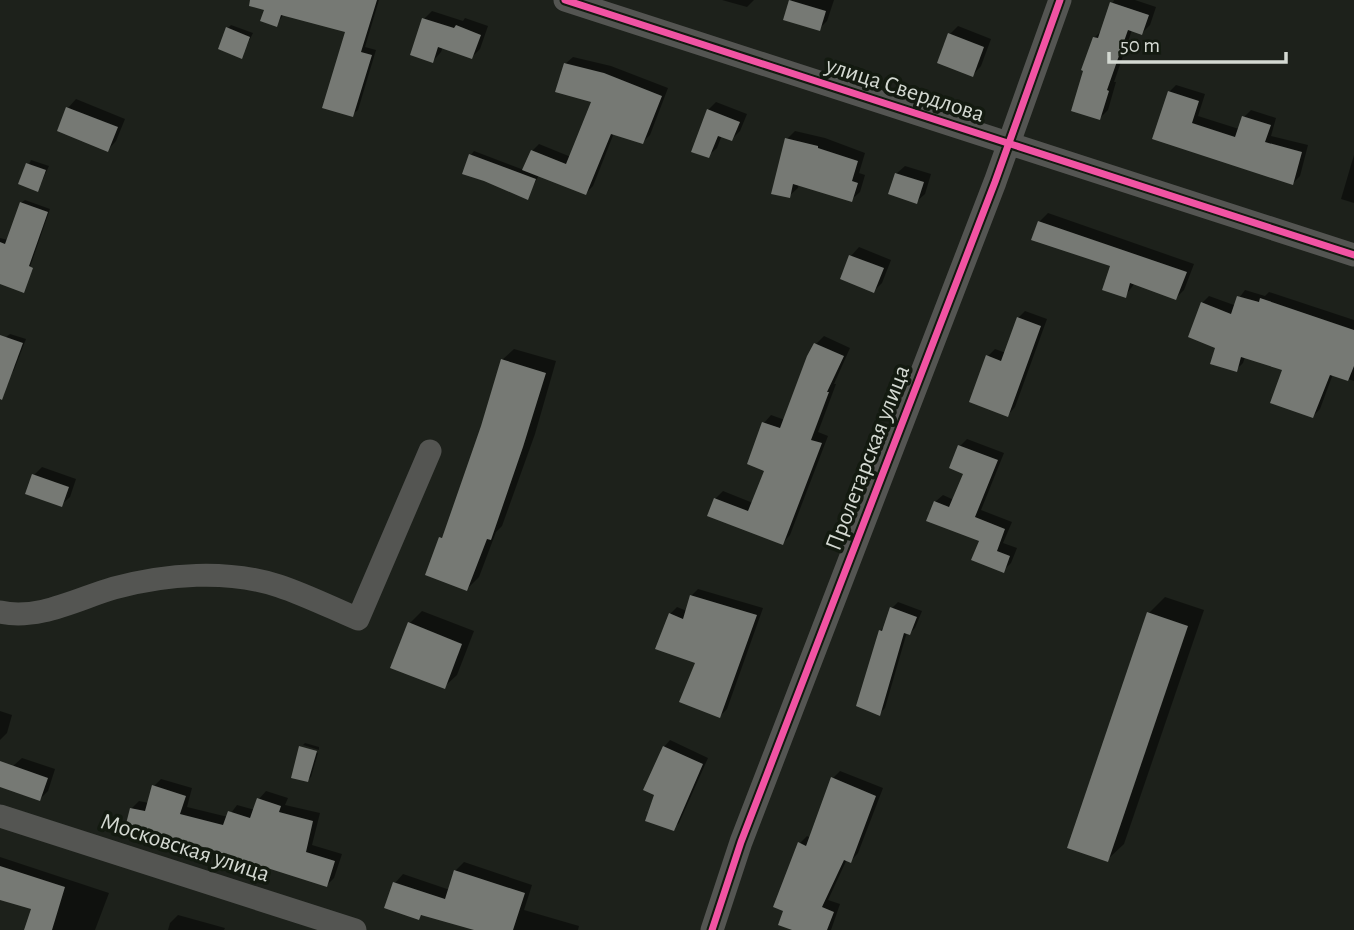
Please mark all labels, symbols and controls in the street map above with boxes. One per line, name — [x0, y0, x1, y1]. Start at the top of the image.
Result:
scale bar — [1109, 21, 1286, 65]
text: 50 m — [1120, 35, 1160, 56]
street label: улица Свердлова — [822, 53, 987, 127]
street label: Пролетарская улица — [822, 362, 914, 554]
street label: Московская улица — [97, 809, 273, 887]

